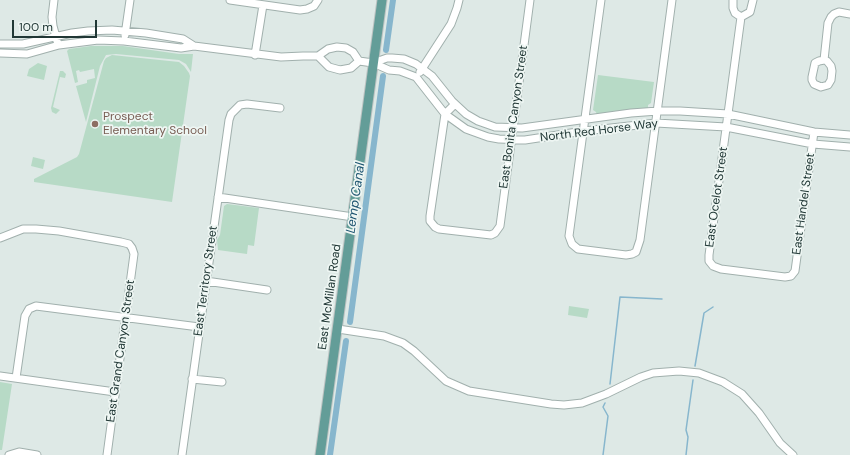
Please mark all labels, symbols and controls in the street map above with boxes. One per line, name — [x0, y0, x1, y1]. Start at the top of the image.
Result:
scale bar — [14, 12, 99, 38]
text: 100 m — [19, 19, 53, 35]
street label: East Bonita Canyon Street — [497, 44, 531, 190]
place label: Prospect Elementary School — [103, 110, 207, 138]
street label: North Red Horse Way — [539, 117, 659, 145]
marker: Prospect Elementary School — [90, 119, 100, 129]
street label: East Ocelot Street — [703, 146, 731, 248]
street label: East Handel Street — [790, 152, 818, 256]
water label: Lemp Canal — [343, 162, 369, 234]
street label: East Territory Street — [191, 225, 221, 337]
street label: East McMillan Road — [315, 243, 345, 351]
street label: East Grand Canyon Street — [104, 279, 138, 423]

